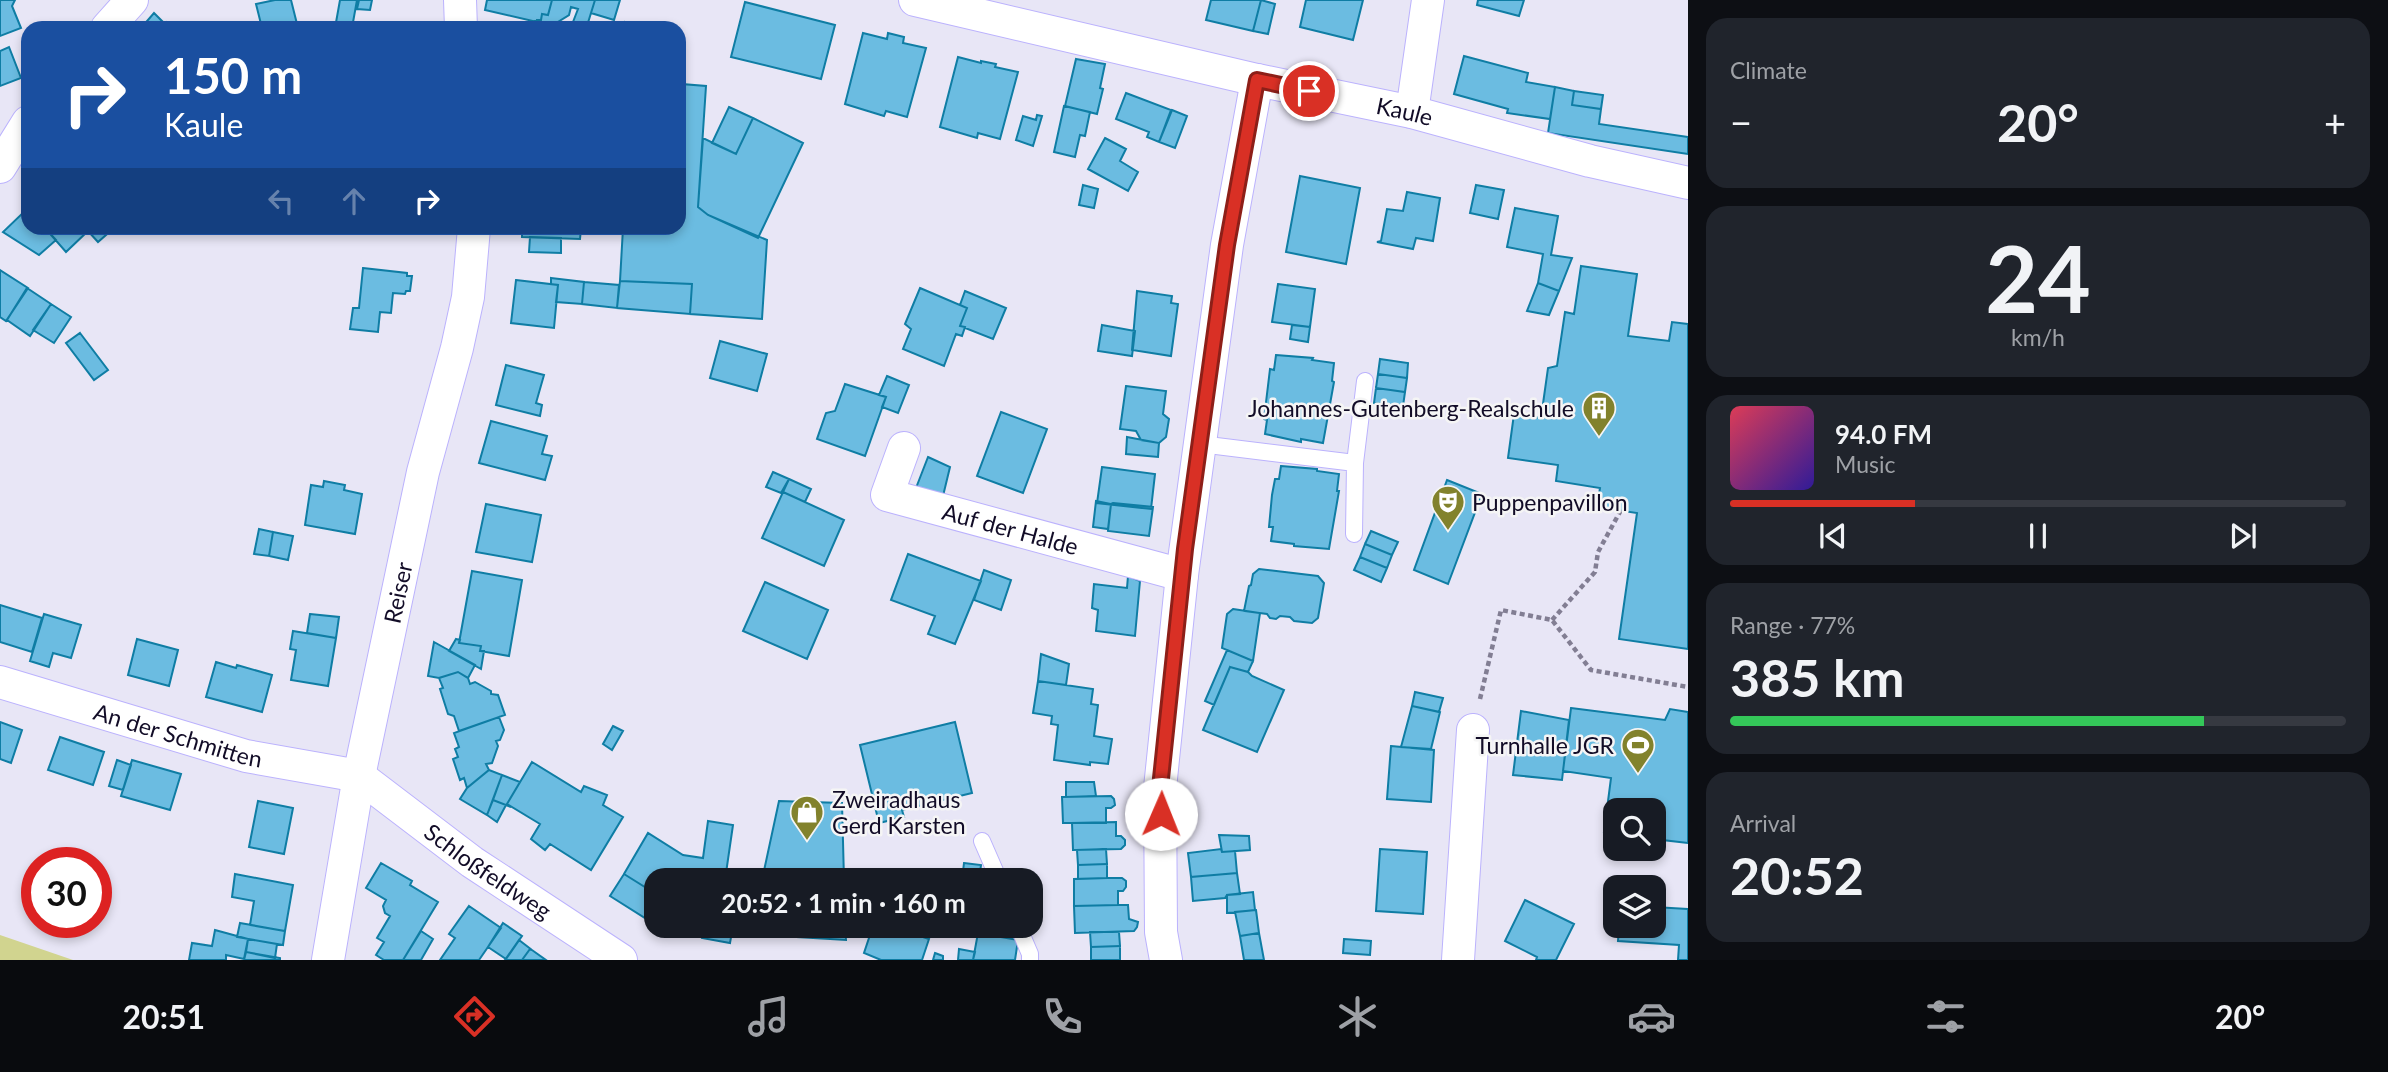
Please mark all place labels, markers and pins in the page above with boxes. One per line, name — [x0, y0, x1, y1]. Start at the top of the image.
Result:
pin — [1279, 61, 1339, 121]
building icon: Johannes-Gutenberg-Realschule — [1580, 389, 1618, 438]
place label: Johannes-Gutenberg-Realschule — [1248, 394, 1574, 422]
theatre icon: Puppenpavillon — [1429, 483, 1467, 532]
place label: Puppenpavillon — [1472, 488, 1628, 516]
sports icon: Turnhalle JGR — [1619, 726, 1657, 775]
place label: Turnhalle JGR — [1475, 731, 1615, 759]
place label: Zweiradhaus Gerd Karsten — [832, 785, 966, 839]
shop icon: Zweiradhaus Gerd Karsten — [788, 793, 826, 842]

